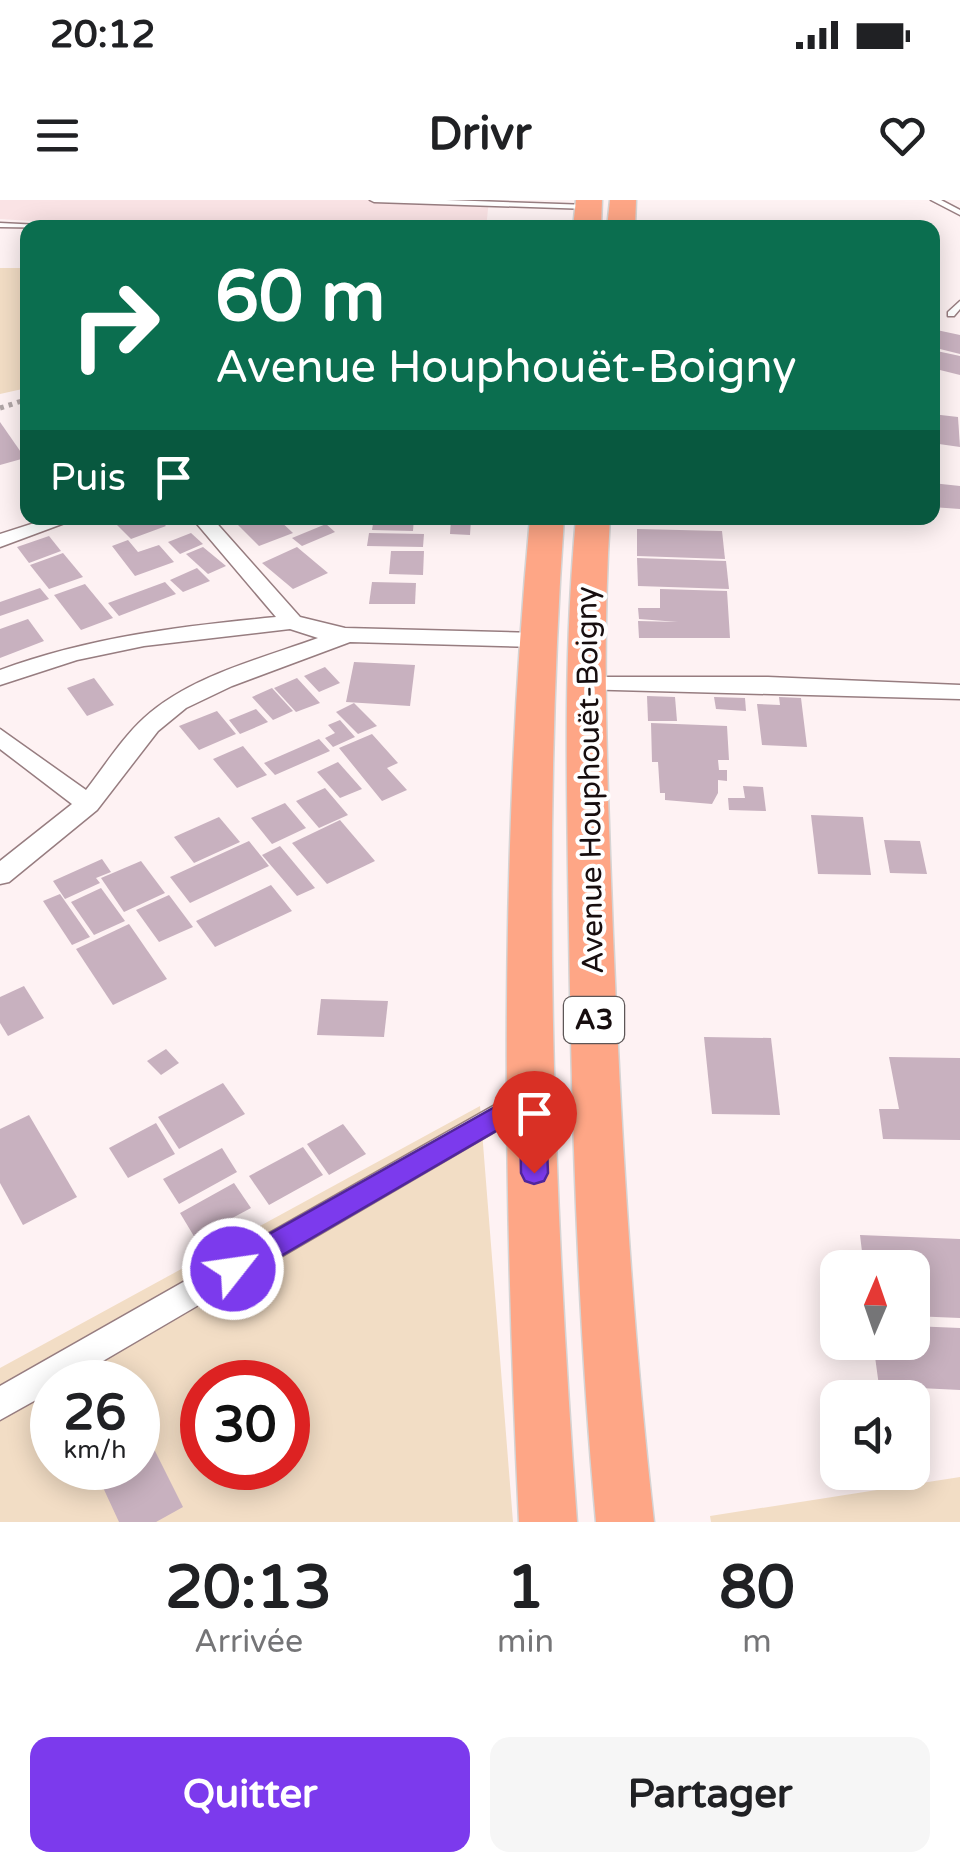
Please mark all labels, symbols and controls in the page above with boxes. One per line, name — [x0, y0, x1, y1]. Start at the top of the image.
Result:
text: 20:12 — [50, 12, 155, 58]
icon: menu — [30, 108, 85, 163]
text: Drivr — [429, 108, 531, 162]
icon: heart — [875, 108, 930, 163]
text: 60 m — [215, 256, 385, 340]
icon: right — [50, 260, 180, 390]
text: Avenue Houphouët-Boigny — [215, 341, 797, 395]
icon: arrive — [146, 450, 201, 505]
text: Puis — [50, 455, 126, 501]
street label: Avenue Houphouët-Boigny — [568, 586, 612, 974]
road number: A3 — [564, 997, 624, 1043]
pin — [492, 1071, 577, 1174]
icon: arrive — [507, 1086, 562, 1141]
position arrow — [181, 1217, 285, 1321]
north arrow — [820, 1250, 930, 1360]
map controls — [820, 1250, 930, 1490]
speed limit sign: 30 — [180, 1360, 310, 1490]
button: sound — [820, 1380, 930, 1490]
text: 26 — [64, 1383, 126, 1443]
text: km/h — [64, 1435, 126, 1465]
text: 20:13 — [165, 1552, 332, 1624]
text: 1 — [507, 1552, 544, 1624]
text: 80 — [719, 1552, 795, 1624]
text: Arrivée — [194, 1623, 303, 1661]
text: min — [497, 1623, 554, 1661]
text: m — [742, 1623, 772, 1661]
button: Quitter — [30, 1737, 470, 1852]
button: Partager — [490, 1737, 930, 1852]

